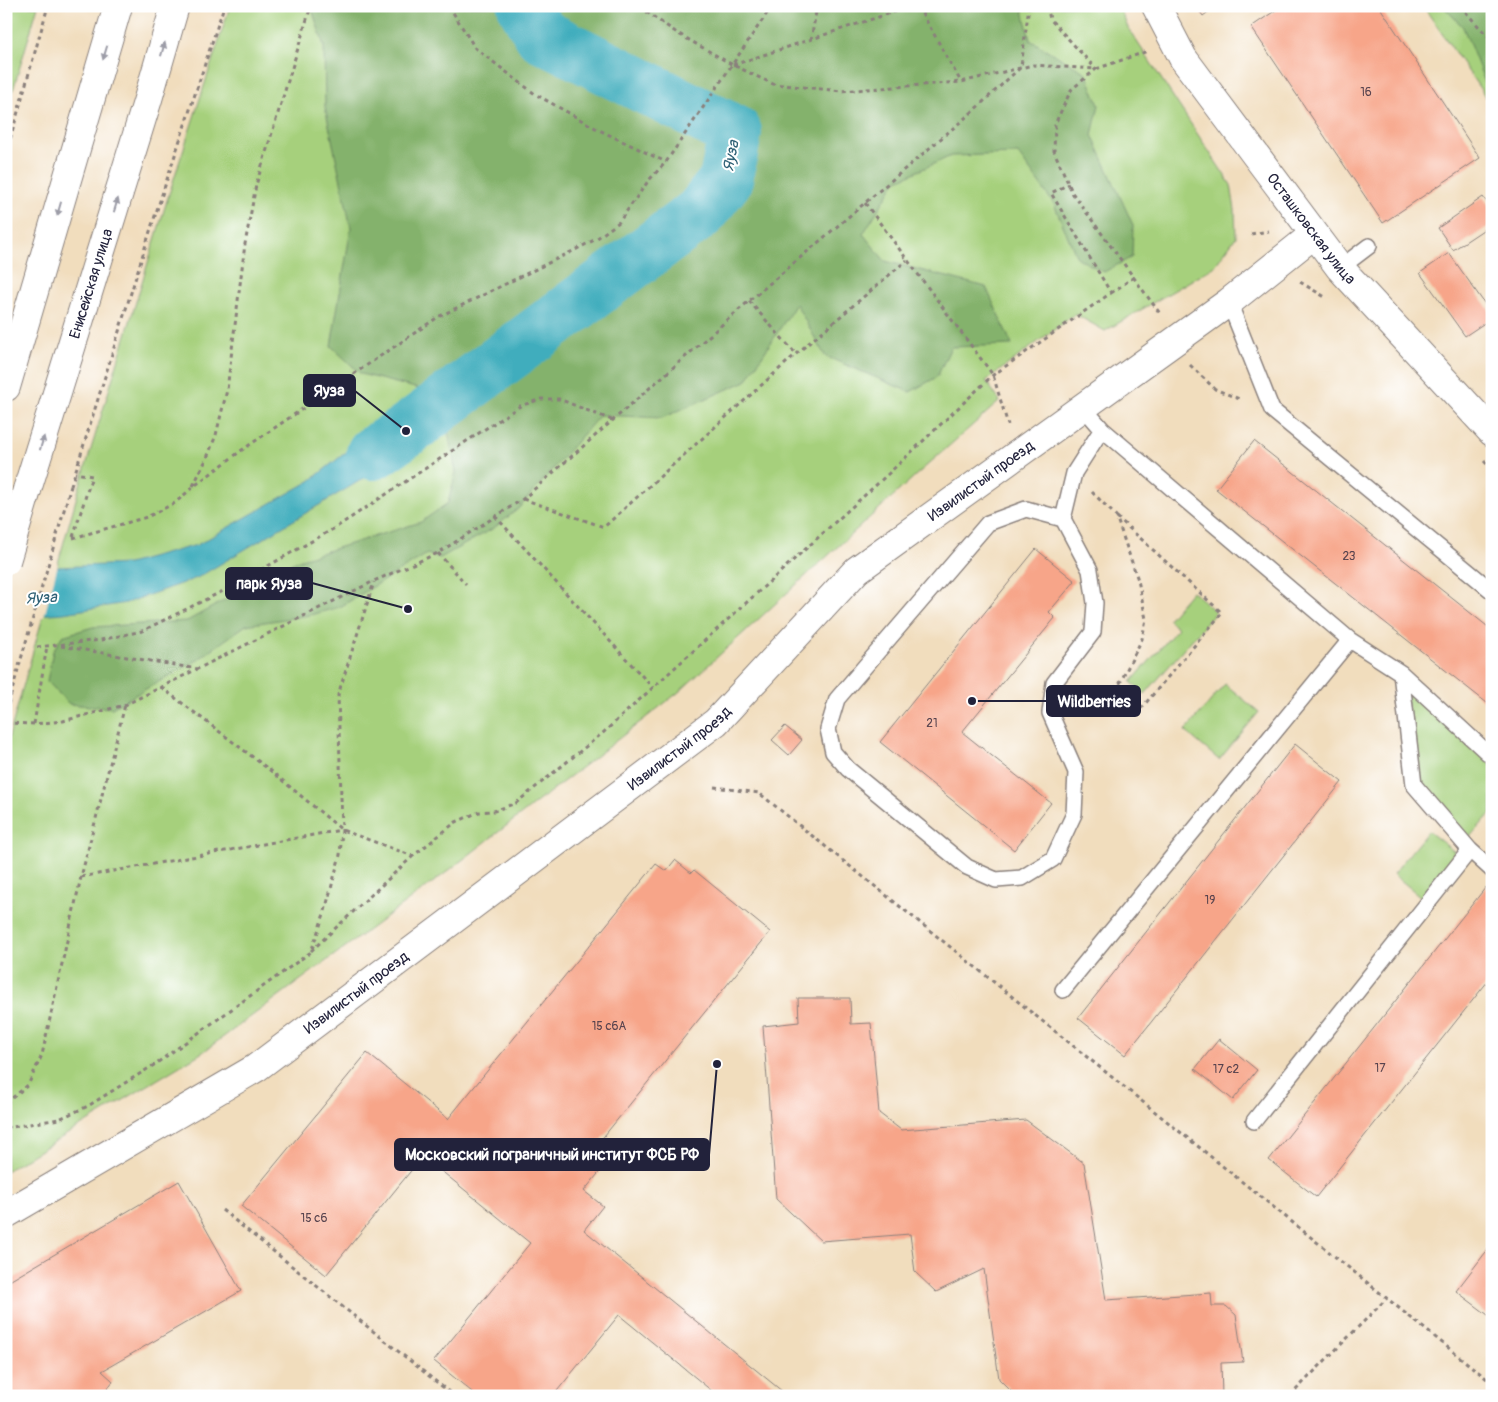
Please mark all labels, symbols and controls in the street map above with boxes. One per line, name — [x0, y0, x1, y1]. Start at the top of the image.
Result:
one-way arrow — [159, 42, 167, 57]
one-way arrow — [100, 46, 108, 61]
house number: 16 — [1360, 85, 1372, 100]
water label: Яуза — [718, 137, 744, 173]
street label: Осташковская улица — [1263, 169, 1360, 288]
one-way arrow — [112, 197, 120, 212]
one-way arrow — [54, 201, 62, 216]
street label: Енисейская улица — [65, 226, 117, 341]
callout: Яуза — [304, 375, 355, 406]
text: Яуза — [313, 381, 345, 401]
one-way arrow — [38, 436, 46, 451]
street label: Извилистый проезд — [924, 436, 1038, 525]
house number: 23 — [1342, 549, 1356, 564]
callout: парк Яуза — [226, 568, 312, 599]
text: парк Яуза — [236, 574, 303, 594]
water label: Яуза — [25, 587, 59, 609]
callout: Wildberries — [1047, 686, 1140, 716]
text: Wildberries — [1057, 692, 1131, 712]
street label: Извилистый проезд — [624, 702, 735, 795]
house number: 21 — [926, 716, 938, 731]
house number: 19 — [1205, 893, 1215, 908]
street label: Извилистый проезд — [300, 947, 412, 1038]
house number: 15 с6А — [592, 1019, 627, 1034]
house number: 17 — [1374, 1061, 1386, 1076]
house number: 17 с2 — [1213, 1062, 1240, 1077]
callout: Московский пограничный институт ФСБ РФ — [395, 1139, 709, 1170]
text: Московский пограничный институт ФСБ РФ — [405, 1145, 699, 1165]
house number: 15 с6 — [301, 1211, 327, 1226]

